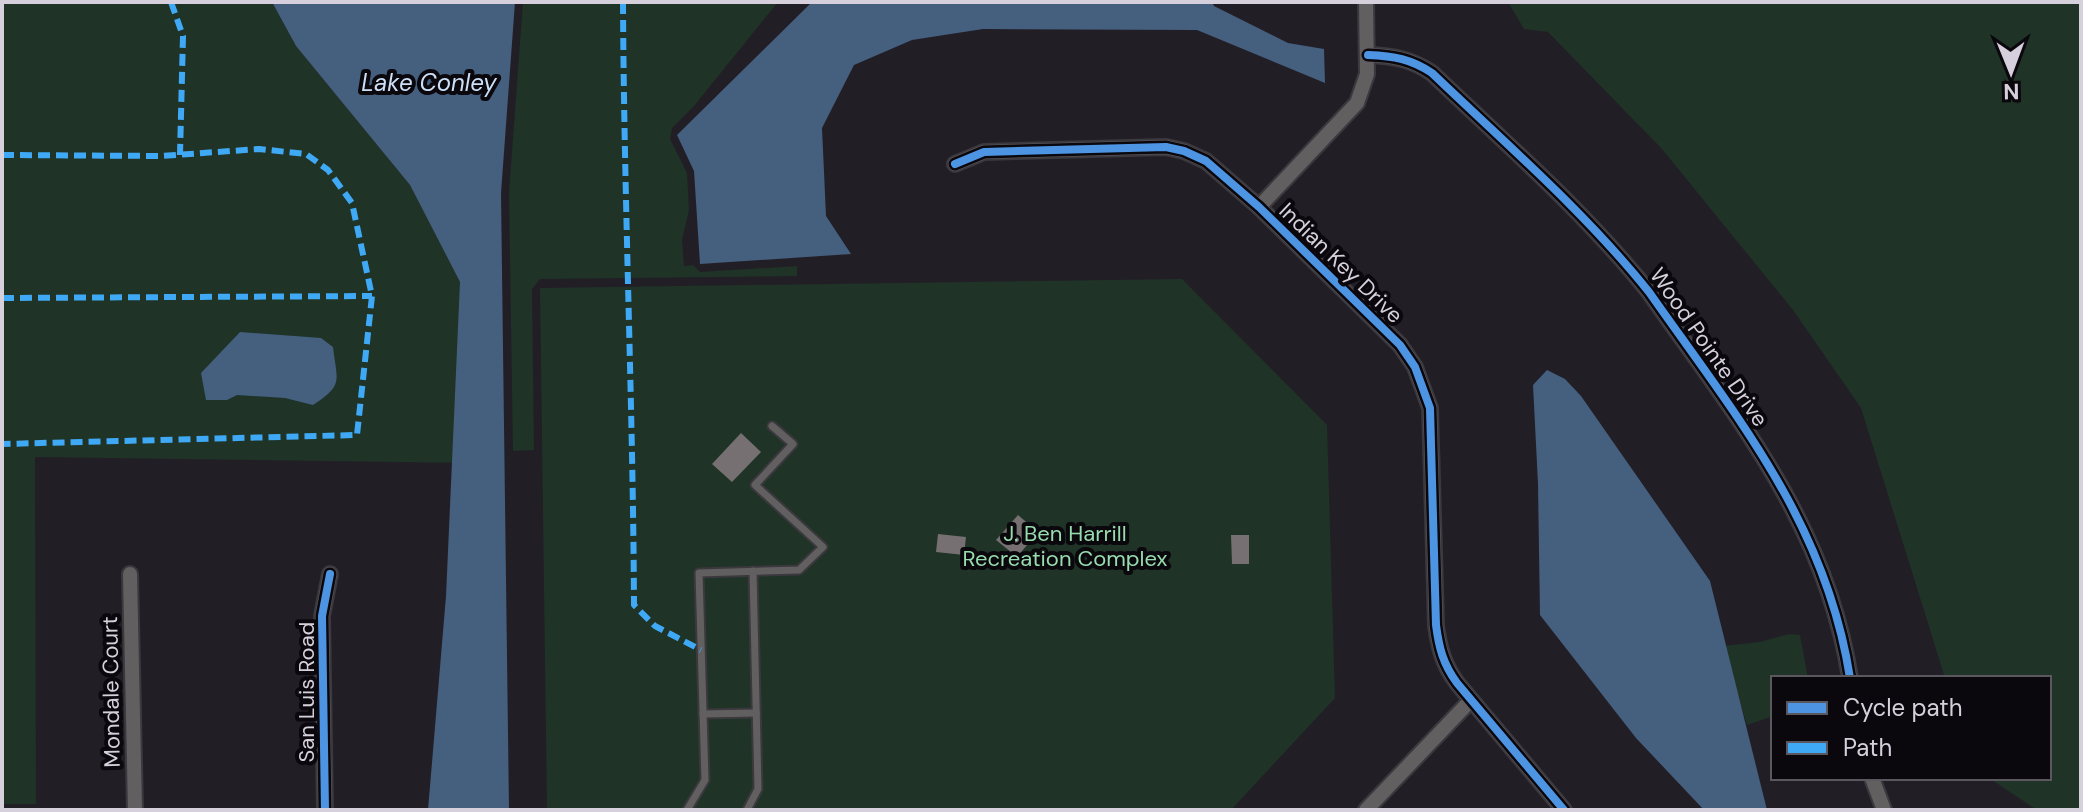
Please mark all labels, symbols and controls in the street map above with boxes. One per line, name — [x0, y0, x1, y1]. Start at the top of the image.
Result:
north arrow — [1971, 32, 2051, 112]
water label: Lake Conley — [361, 67, 497, 98]
text: N — [2003, 77, 2020, 106]
street label: Indian Key Drive — [1273, 196, 1409, 330]
street label: Wood Pointe Drive — [1643, 262, 1775, 432]
park label: J. Ben Harrill Recreation Complex — [963, 519, 1167, 573]
street label: Mondale Court — [95, 616, 127, 768]
street label: San Luis Road — [292, 622, 321, 762]
legend — [1771, 676, 2051, 780]
text: Cycle path — [1843, 692, 1962, 723]
text: Path — [1843, 732, 1892, 763]

